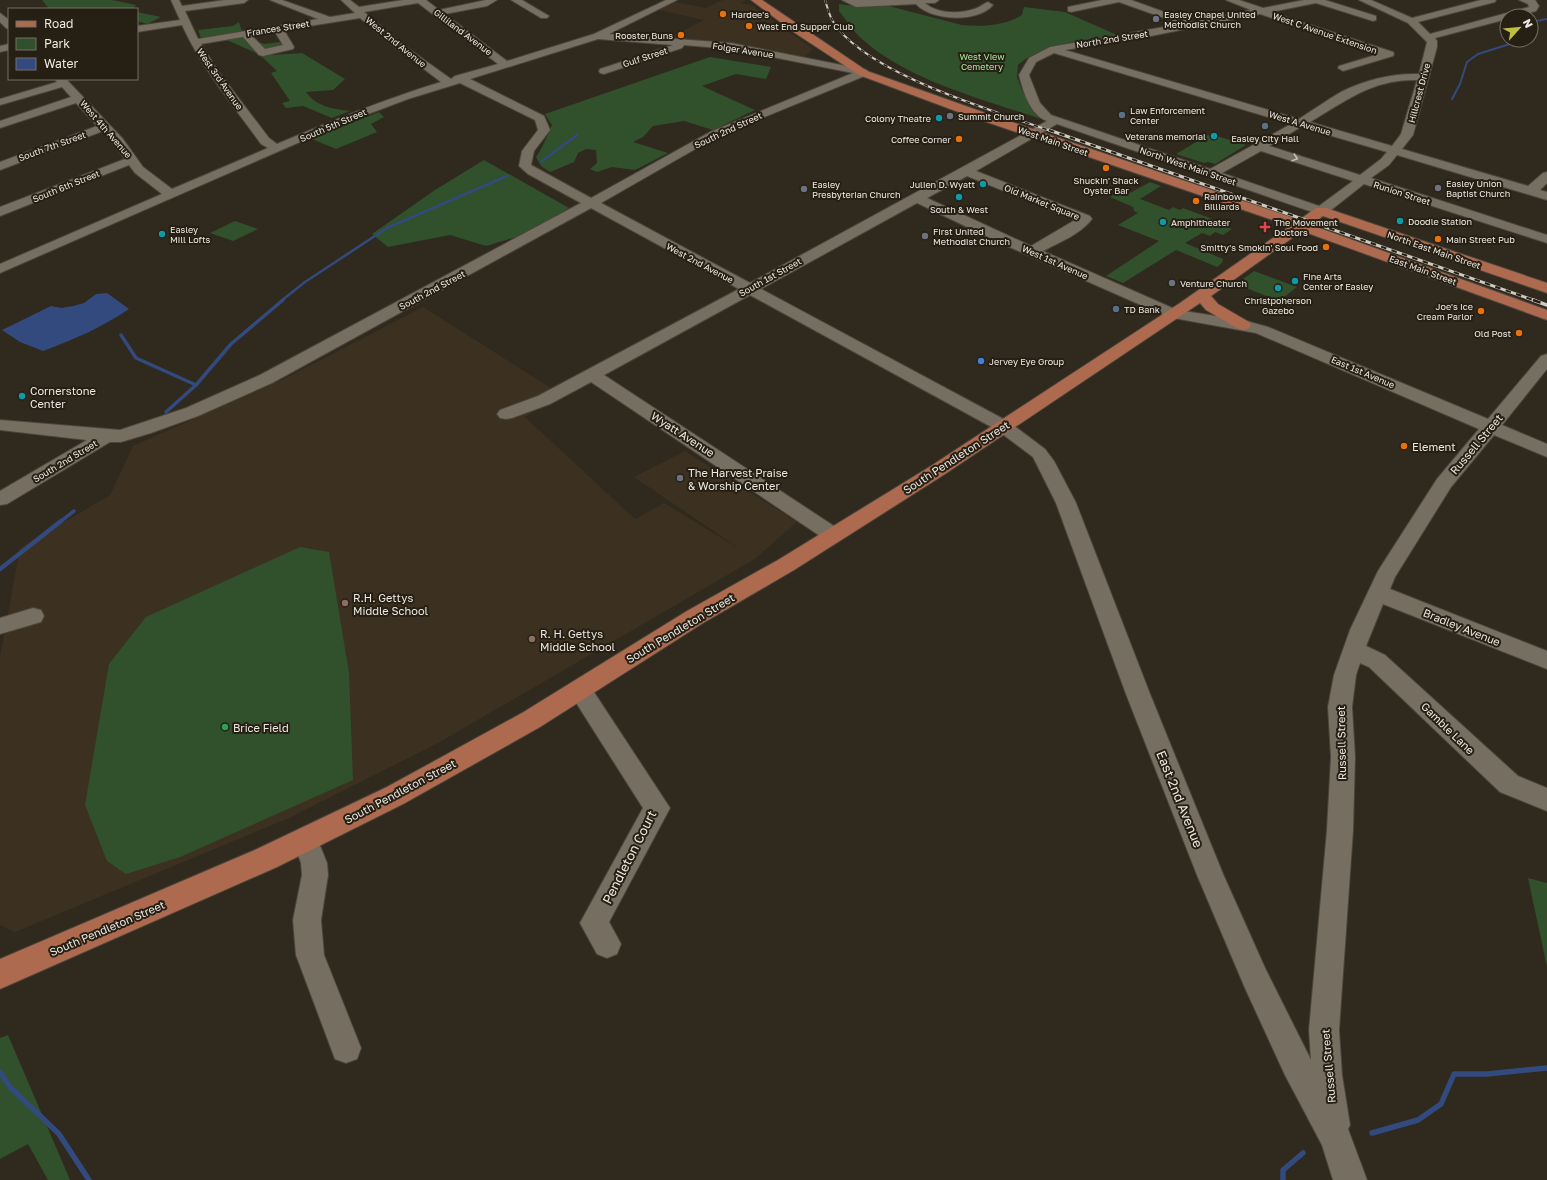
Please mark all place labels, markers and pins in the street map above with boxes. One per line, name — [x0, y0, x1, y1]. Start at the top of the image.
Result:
marker: Hardee's — [718, 9, 728, 19]
place label: Hardee's — [731, 9, 769, 20]
place label: Easley Chapel United Methodist Church — [1164, 9, 1256, 30]
marker: Easley Chapel United Methodist Church — [1151, 14, 1161, 24]
marker: West End Supper Club — [744, 21, 754, 31]
place label: West End Supper Club — [757, 21, 854, 32]
place label: Rooster Buns — [615, 30, 673, 41]
marker: Rooster Buns — [676, 30, 686, 40]
place label: Law Enforcement Center — [1130, 105, 1206, 126]
marker: Law Enforcement Center — [1117, 110, 1127, 120]
marker: Summit Church — [945, 111, 955, 121]
place label: Summit Church — [958, 111, 1024, 122]
place label: Colony Theatre — [865, 113, 931, 124]
marker: Colony Theatre — [934, 113, 944, 123]
marker: Easley City Hall — [1260, 121, 1270, 131]
place label: Veterans memorial — [1125, 131, 1206, 142]
marker: Veterans memorial — [1209, 131, 1219, 141]
place label: Easley City Hall — [1231, 133, 1299, 144]
place label: Coffee Corner — [891, 134, 951, 145]
marker: Coffee Corner — [954, 134, 964, 144]
marker: Shuckin' Shack Oyster Bar — [1101, 163, 1111, 173]
place label: Shuckin' Shack Oyster Bar — [1073, 175, 1139, 196]
place label: Easley Union Baptist Church — [1446, 178, 1510, 199]
place label: Easley Presbyterian Church — [812, 179, 901, 200]
place label: Julien D. Wyatt — [910, 179, 975, 190]
marker: Julien D. Wyatt — [978, 179, 988, 189]
marker: Easley Union Baptist Church — [1433, 183, 1443, 193]
marker: Easley Presbyterian Church — [799, 184, 809, 194]
place label: Rainbow Billiards — [1204, 191, 1242, 212]
marker: South & West — [954, 192, 964, 202]
marker: Rainbow Billiards — [1191, 196, 1201, 206]
place label: South & West — [930, 204, 988, 215]
marker: Doodle Station — [1395, 216, 1405, 226]
place label: Doodle Station — [1408, 216, 1472, 227]
marker: Amphitheater — [1158, 217, 1168, 227]
place label: Amphitheater — [1171, 217, 1231, 228]
place label: The Movement Doctors — [1274, 217, 1338, 238]
marker: The Movement Doctors — [1259, 221, 1271, 233]
place label: Easley Mill Lofts — [170, 224, 210, 245]
place label: First United Methodist Church — [933, 226, 1010, 247]
marker: Easley Mill Lofts — [157, 229, 167, 239]
marker: First United Methodist Church — [920, 231, 930, 241]
marker: Main Street Pub — [1433, 234, 1443, 244]
place label: Main Street Pub — [1446, 234, 1515, 245]
place label: Smitty's Smokin' Soul Food — [1201, 242, 1318, 253]
marker: Smitty's Smokin' Soul Food — [1321, 242, 1331, 252]
place label: Fine Arts Center of Easley — [1303, 271, 1373, 292]
marker: Fine Arts Center of Easley — [1290, 276, 1300, 286]
marker: Venture Church — [1167, 278, 1177, 288]
place label: Venture Church — [1180, 278, 1247, 289]
marker: Christpoherson Gazebo — [1273, 283, 1283, 293]
place label: Christpoherson Gazebo — [1245, 295, 1311, 316]
place label: Joe's Ice Cream Parlor — [1417, 301, 1473, 322]
marker: TD Bank — [1111, 304, 1121, 314]
place label: TD Bank — [1124, 304, 1160, 315]
marker: Joe's Ice Cream Parlor — [1476, 306, 1486, 316]
place label: Old Post — [1474, 328, 1511, 339]
marker: Old Post — [1514, 328, 1524, 338]
marker: Jervey Eye Group — [976, 356, 986, 366]
place label: Jervey Eye Group — [989, 356, 1065, 367]
place label: Cornerstone Center — [30, 384, 96, 410]
marker: Cornerstone Center — [17, 391, 27, 401]
place label: Element — [1412, 440, 1456, 453]
marker: Element — [1399, 441, 1409, 451]
place label: The Harvest Praise & Worship Center — [688, 466, 788, 492]
marker: The Harvest Praise & Worship Center — [675, 473, 685, 483]
place label: R.H. Gettys Middle School — [353, 591, 428, 617]
marker: R.H. Gettys Middle School — [340, 598, 350, 608]
place label: R. H. Gettys Middle School — [540, 627, 615, 653]
marker: R. H. Gettys Middle School — [527, 634, 537, 644]
place label: Brice Field — [233, 721, 289, 734]
marker: Brice Field — [220, 722, 230, 732]

